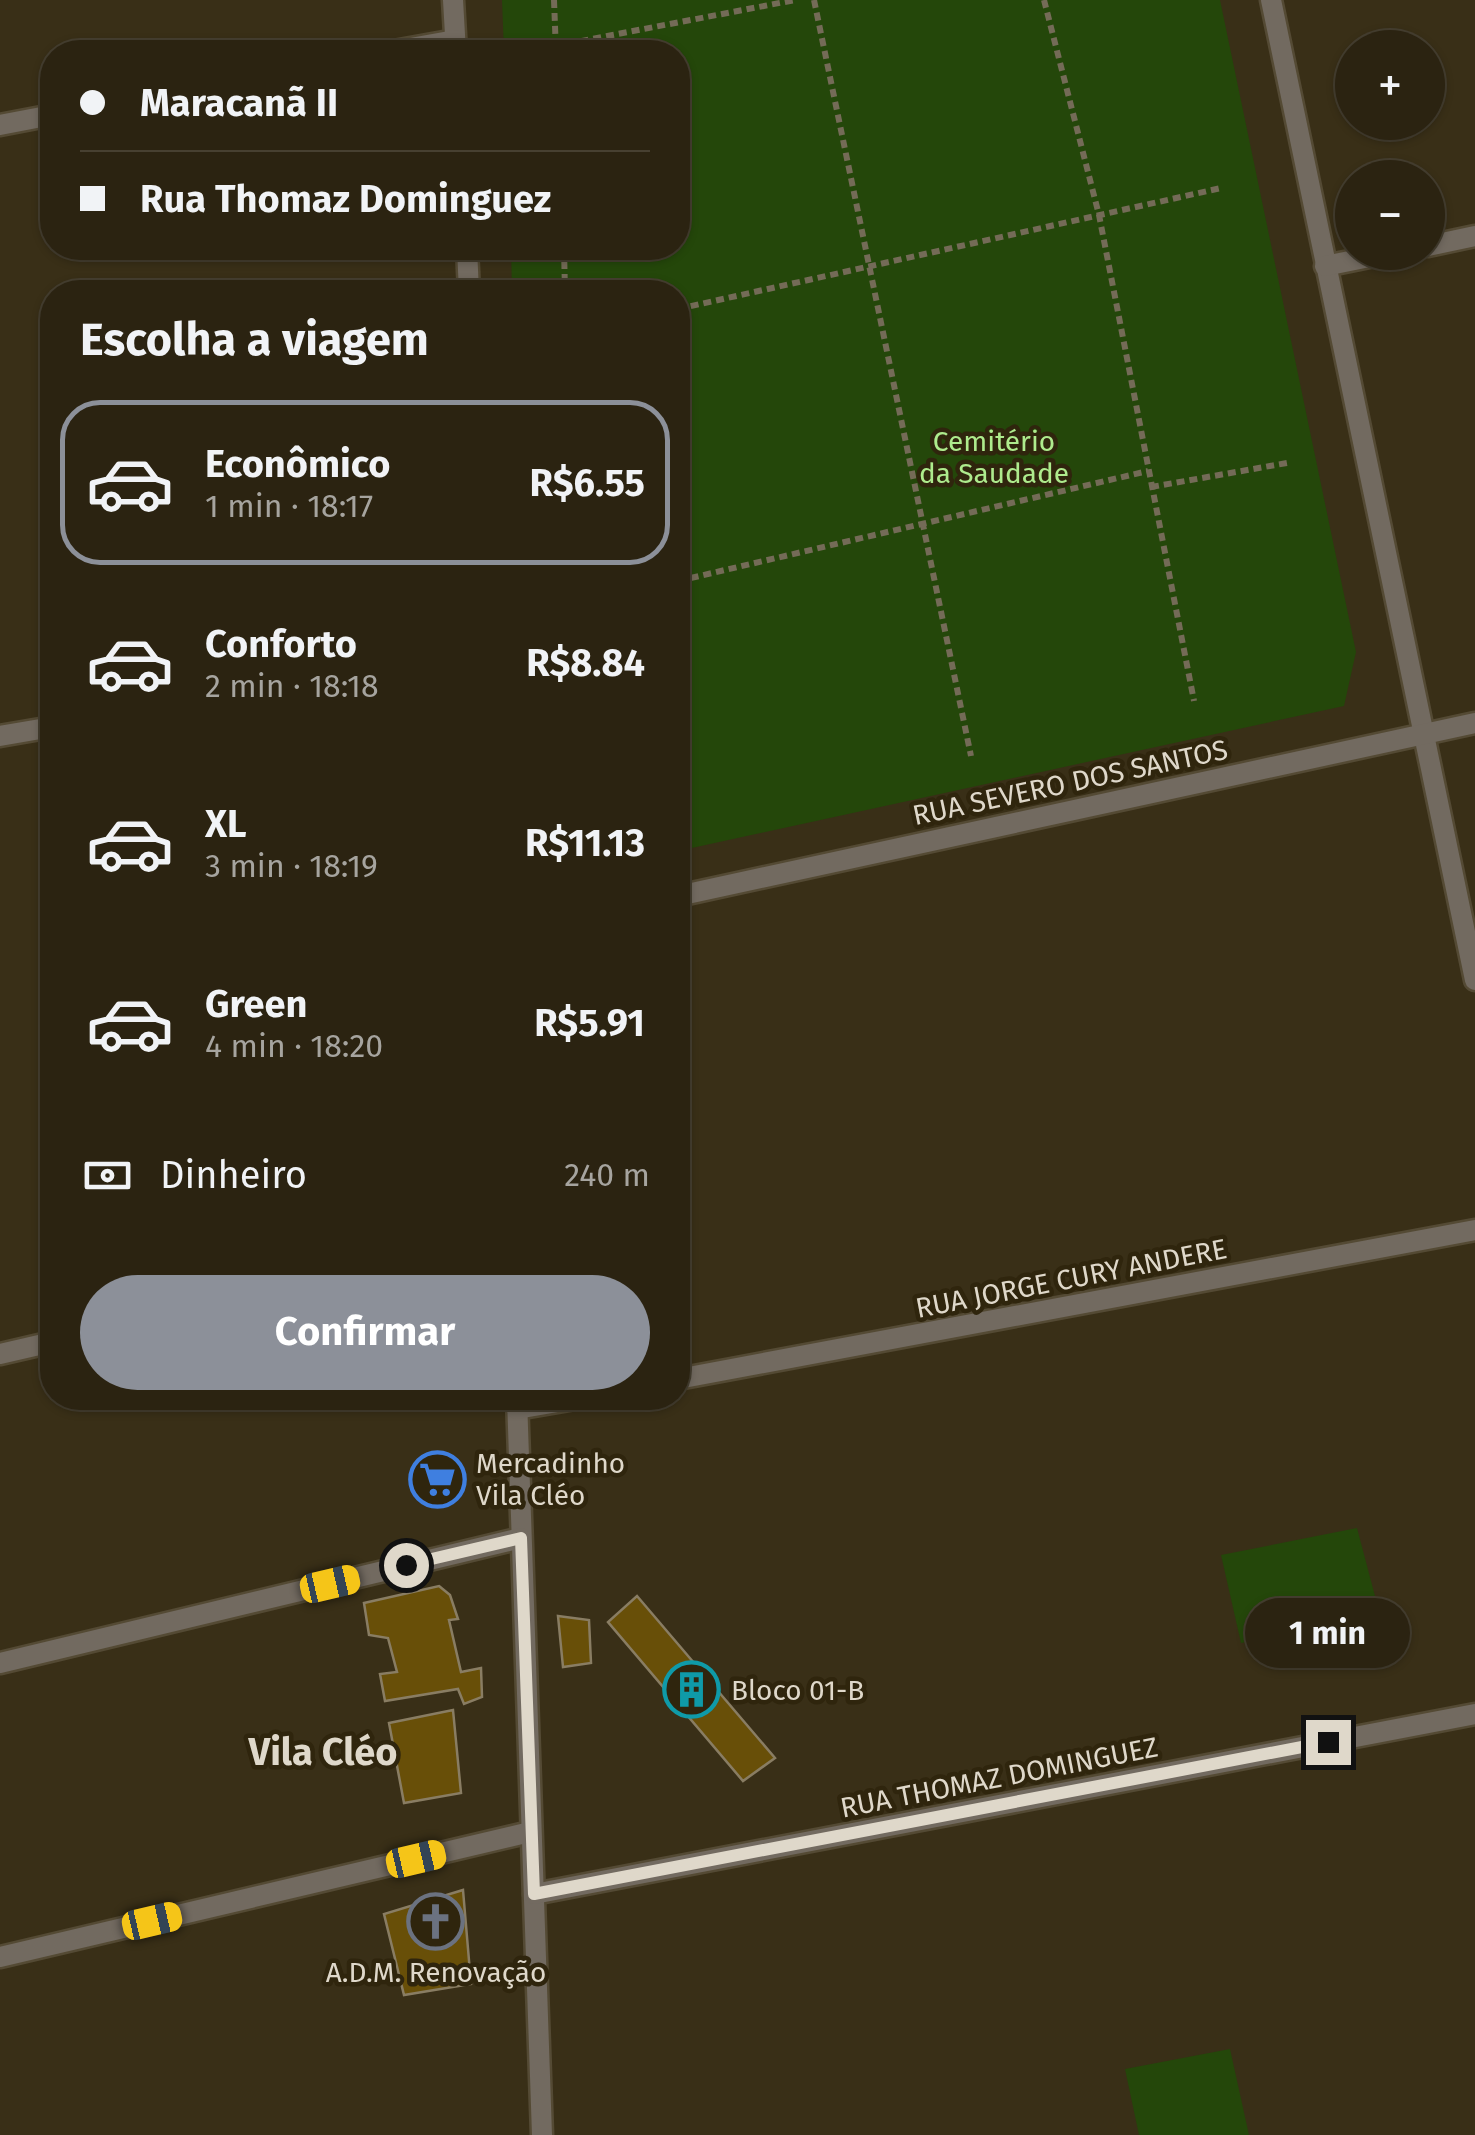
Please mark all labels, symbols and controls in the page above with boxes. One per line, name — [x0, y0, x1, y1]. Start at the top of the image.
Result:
map controls — [1335, 30, 1445, 270]
button: + — [1335, 30, 1445, 140]
text: Maracanã II — [140, 80, 338, 126]
button: − — [1335, 160, 1445, 270]
text: Rua Thomaz Dominguez — [140, 176, 551, 222]
text: Escolha a viagem — [80, 313, 429, 367]
park label: Cemitério da Saudade — [919, 425, 1069, 490]
icon: car — [85, 438, 175, 528]
text: Econômico — [205, 441, 390, 487]
text: R$6.55 — [530, 460, 645, 506]
text: 1 min · 18:17 — [205, 487, 373, 525]
icon: car — [85, 618, 175, 708]
text: Conforto — [205, 621, 357, 667]
text: R$8.84 — [526, 640, 645, 686]
text: 2 min · 18:18 — [205, 667, 379, 705]
street label: RUA SEVERO DOS SANTOS — [910, 733, 1231, 832]
icon: car — [85, 798, 175, 888]
text: XL — [205, 801, 247, 847]
text: R$11.13 — [525, 820, 645, 866]
text: 3 min · 18:19 — [205, 847, 378, 885]
icon: car — [85, 978, 175, 1068]
text: Green — [205, 981, 308, 1027]
text: R$5.91 — [534, 1000, 645, 1046]
text: 4 min · 18:20 — [205, 1027, 383, 1065]
icon: cash — [80, 1148, 135, 1203]
text: Dinheiro — [160, 1152, 307, 1198]
text: 240 m — [564, 1156, 650, 1194]
street label: RUA JORGE CURY ANDERE — [913, 1232, 1229, 1325]
button: Confirmar — [80, 1275, 650, 1390]
place label: Mercadinho Vila Cléo — [476, 1447, 625, 1512]
supermarket icon: Mercadinho Vila Cléo — [407, 1449, 467, 1509]
route start — [384, 1543, 429, 1588]
car — [297, 1563, 363, 1605]
callout: 1 min — [1246, 1597, 1410, 1667]
text: 1 min — [1289, 1614, 1366, 1652]
building icon: Bloco 01-B — [662, 1660, 722, 1720]
place label: Bloco 01-B — [731, 1674, 864, 1707]
route end — [1306, 1720, 1351, 1765]
district label: Vila Cléo — [247, 1729, 398, 1775]
street label: RUA THOMAZ DOMINGUEZ — [837, 1730, 1161, 1824]
car — [383, 1838, 449, 1880]
church icon: A.D.M. Renovação — [406, 1891, 466, 1951]
car — [119, 1900, 185, 1942]
place label: A.D.M. Renovação — [326, 1956, 546, 1989]

